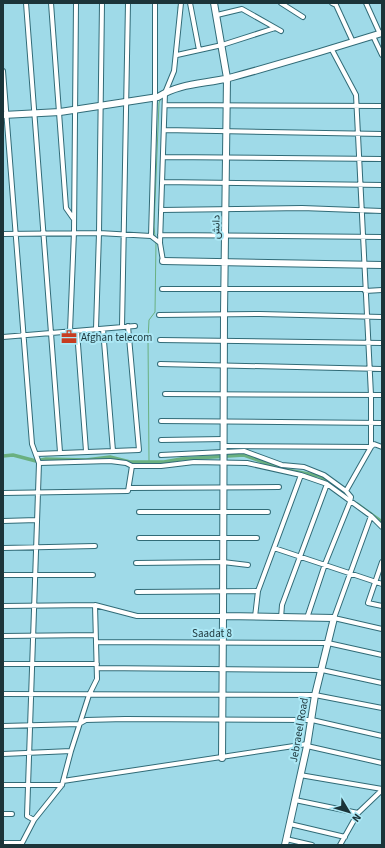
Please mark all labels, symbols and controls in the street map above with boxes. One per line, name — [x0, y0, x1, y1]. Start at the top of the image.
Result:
street label: دانش — [208, 215, 224, 239]
office icon: Afghan telecom — [60, 328, 78, 346]
place label: Afghan telecom — [81, 330, 152, 345]
street label: Saadat 8 — [192, 626, 232, 641]
street label: Jebraeel Road — [286, 696, 312, 764]
north arrow — [329, 792, 369, 832]
text: N — [348, 810, 365, 825]

